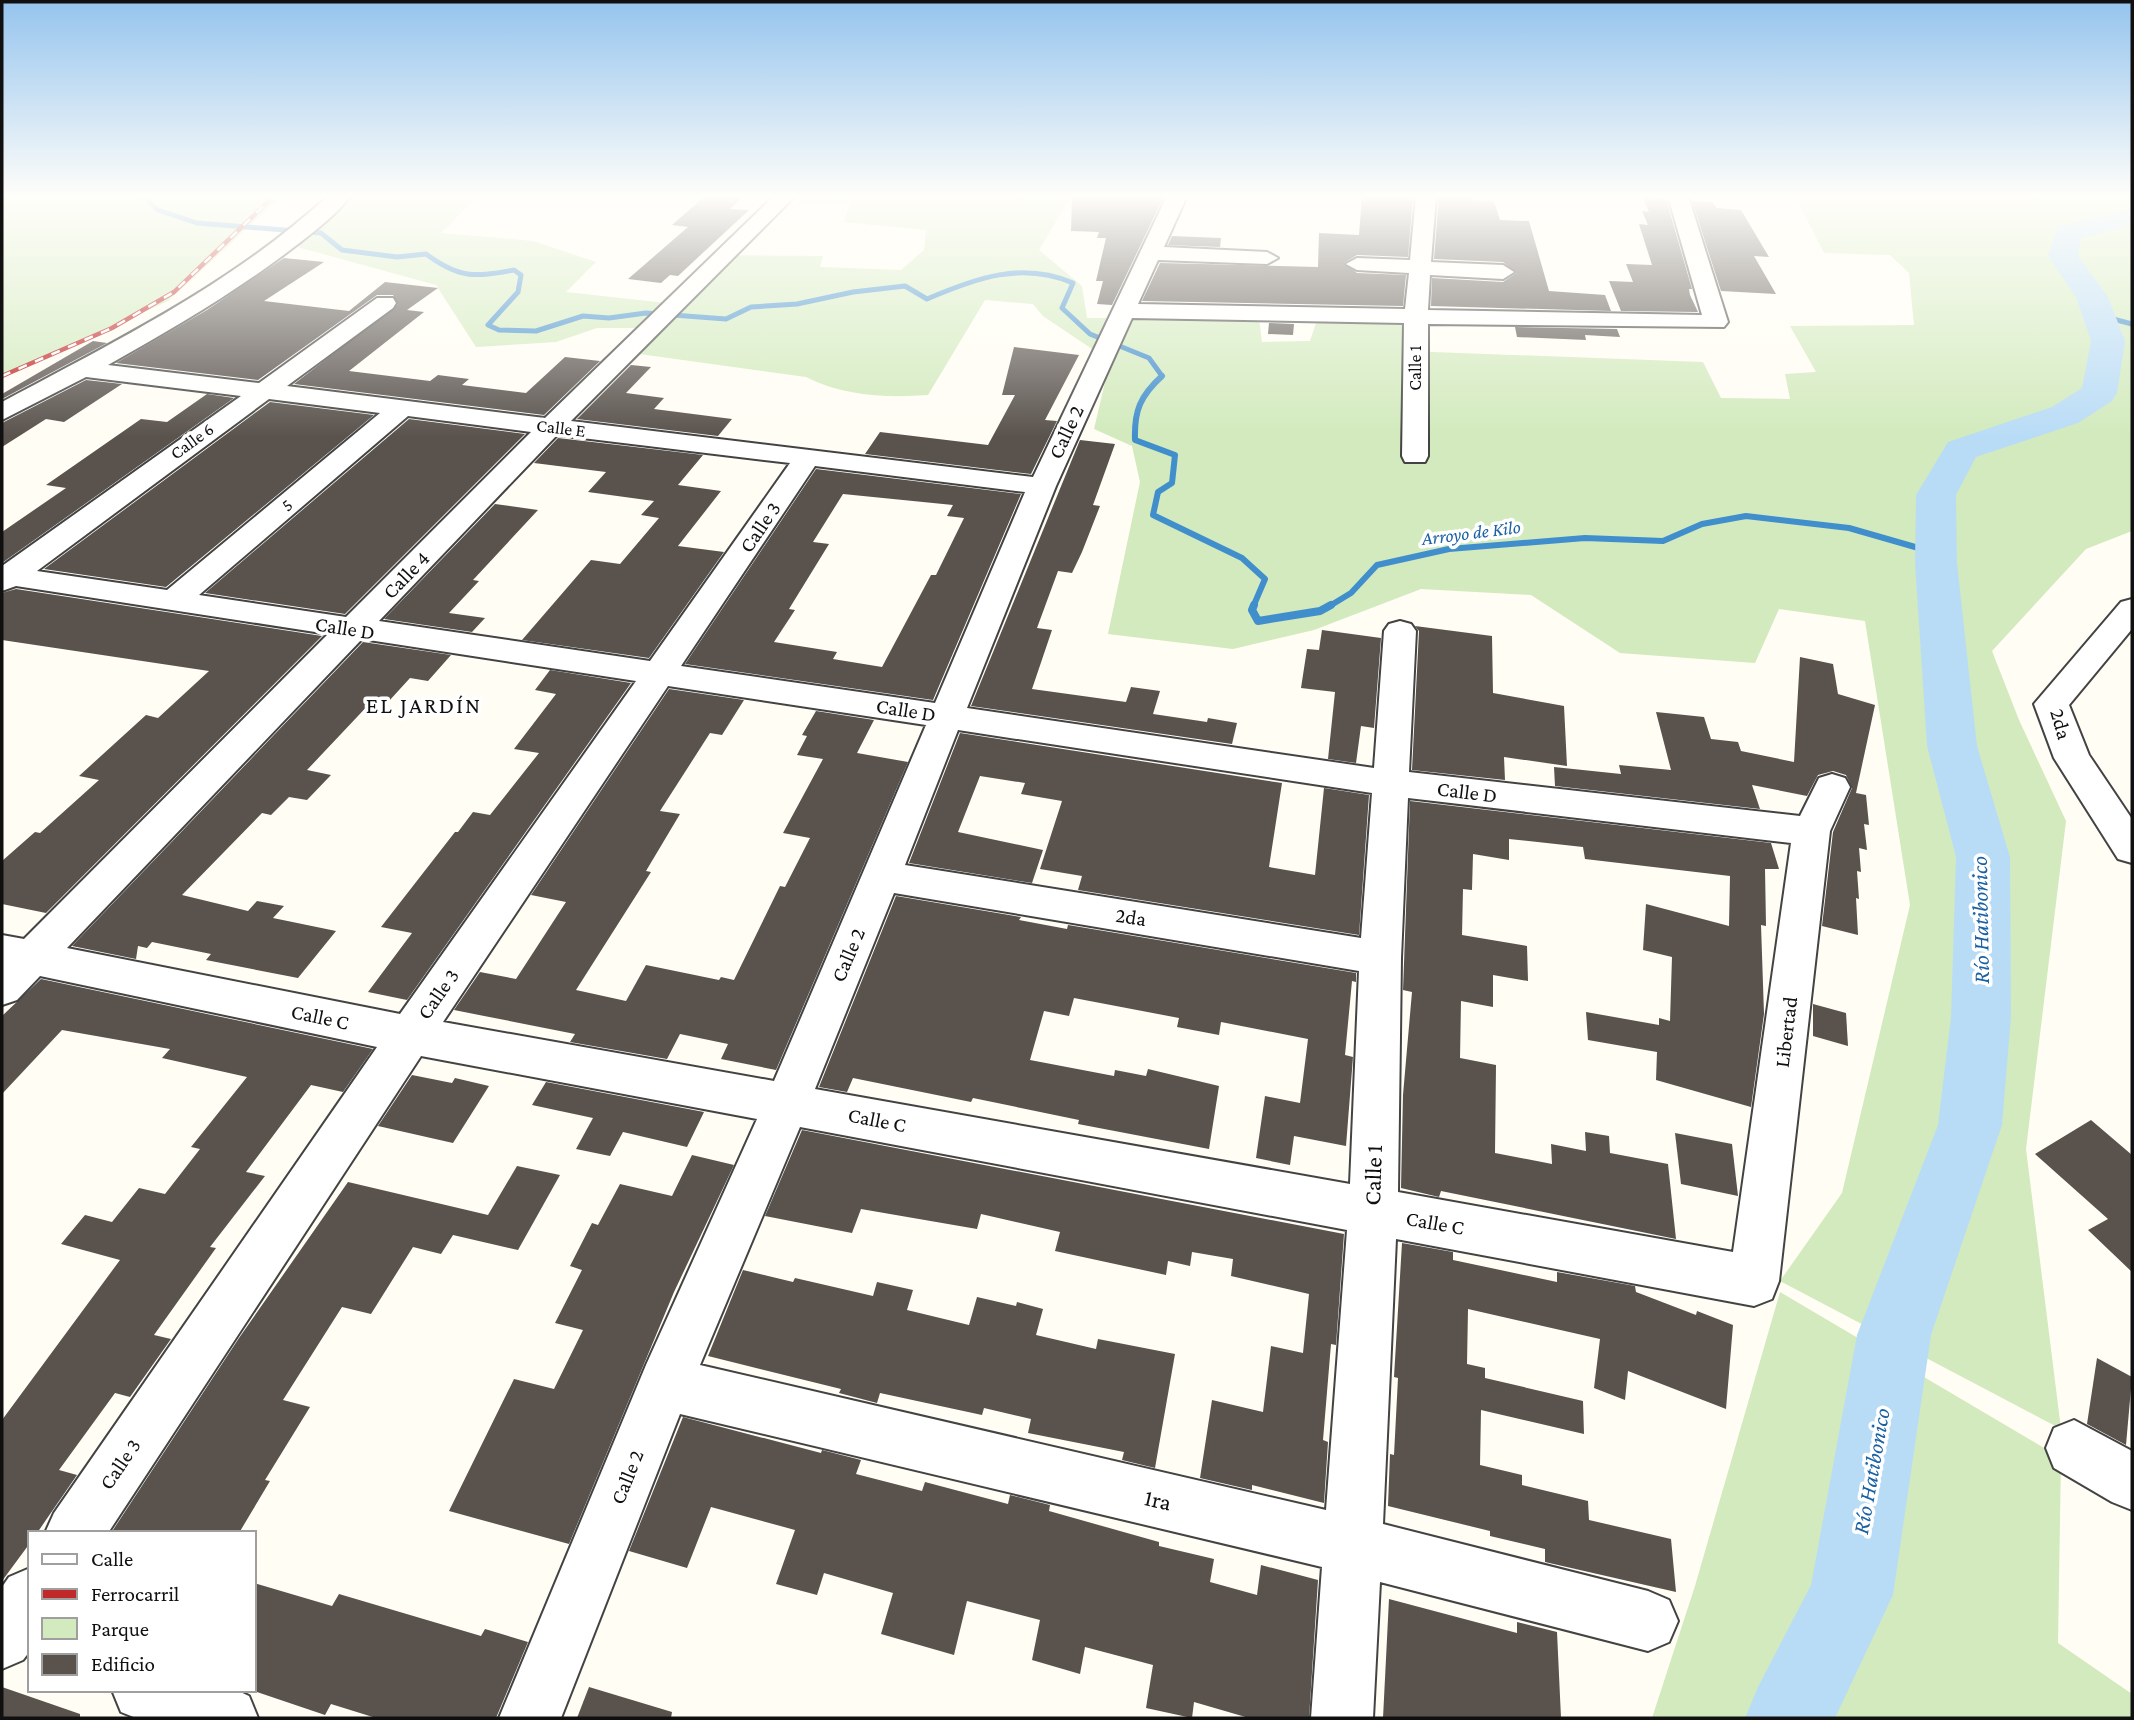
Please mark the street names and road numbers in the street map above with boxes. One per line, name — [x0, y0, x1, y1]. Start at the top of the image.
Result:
street label: Calle 1 — [1405, 345, 1425, 391]
street label: Calle 2 — [1043, 401, 1089, 463]
street label: Calle E — [535, 415, 587, 441]
street label: Calle 6 — [166, 419, 218, 463]
street label: 5 — [277, 495, 297, 515]
street label: Calle 3 — [734, 497, 786, 557]
street label: Calle 4 — [378, 546, 434, 604]
street label: Calle D — [313, 611, 377, 645]
street label: Calle D — [874, 693, 938, 727]
street label: 2da — [2045, 706, 2077, 742]
street label: Calle D — [1436, 776, 1498, 808]
street label: 2da — [1114, 903, 1148, 931]
street label: Calle 2 — [826, 924, 870, 986]
street label: Calle 3 — [412, 964, 464, 1024]
street label: Libertad — [1770, 995, 1802, 1069]
street label: Calle C — [289, 999, 351, 1035]
street label: Calle C — [846, 1103, 908, 1137]
street label: Calle 1 — [1358, 1144, 1387, 1206]
street label: Calle C — [1404, 1206, 1466, 1240]
street label: Calle 3 — [94, 1434, 146, 1494]
street label: Calle 2 — [605, 1446, 649, 1508]
street label: 1ra — [1142, 1483, 1174, 1516]

